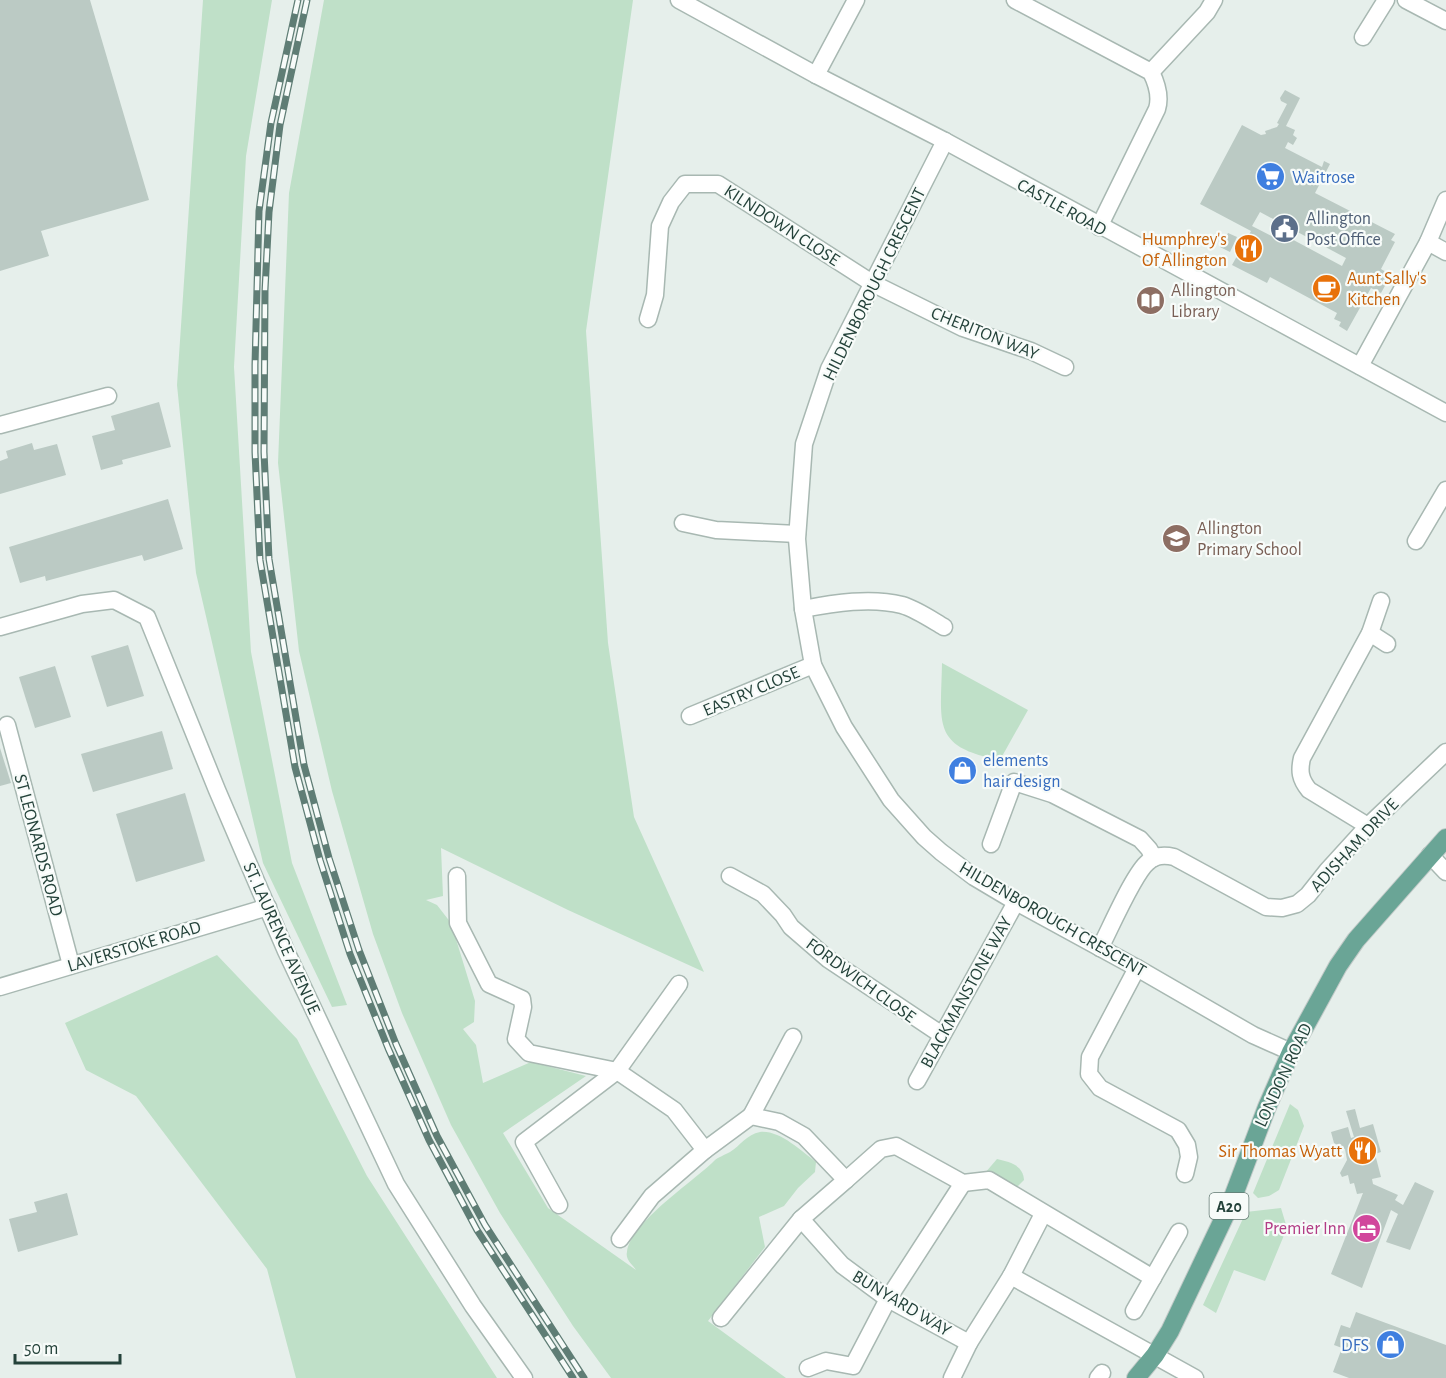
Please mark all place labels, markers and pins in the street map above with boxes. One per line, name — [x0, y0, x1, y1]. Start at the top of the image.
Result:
supermarket icon: Waitrose — [1255, 161, 1287, 193]
place label: Waitrose — [1292, 169, 1355, 187]
place label: Allington Post Office — [1306, 210, 1381, 249]
public building icon: Allington Post Office — [1269, 212, 1301, 244]
place label: Humphrey's Of Allington — [1142, 231, 1227, 270]
restaurant icon: Humphrey's Of Allington — [1232, 233, 1264, 265]
place label: Aunt Sally's Kitchen — [1347, 270, 1427, 309]
cafe icon: Aunt Sally's Kitchen — [1310, 272, 1342, 304]
place label: Allington Library — [1171, 282, 1236, 321]
library icon: Allington Library — [1134, 284, 1166, 316]
place label: Allington Primary School — [1197, 520, 1302, 559]
school or university icon: Allington Primary School — [1160, 522, 1192, 554]
place label: elements hair design — [983, 752, 1061, 791]
shop icon: elements hair design — [946, 754, 978, 786]
restaurant icon: Sir Thomas Wyatt — [1347, 1135, 1379, 1167]
place label: Sir Thomas Wyatt — [1219, 1143, 1342, 1161]
hotel icon: Premier Inn — [1351, 1212, 1383, 1244]
place label: Premier Inn — [1264, 1220, 1346, 1238]
shop icon: DFS — [1374, 1329, 1406, 1361]
place label: DFS — [1341, 1337, 1369, 1355]

